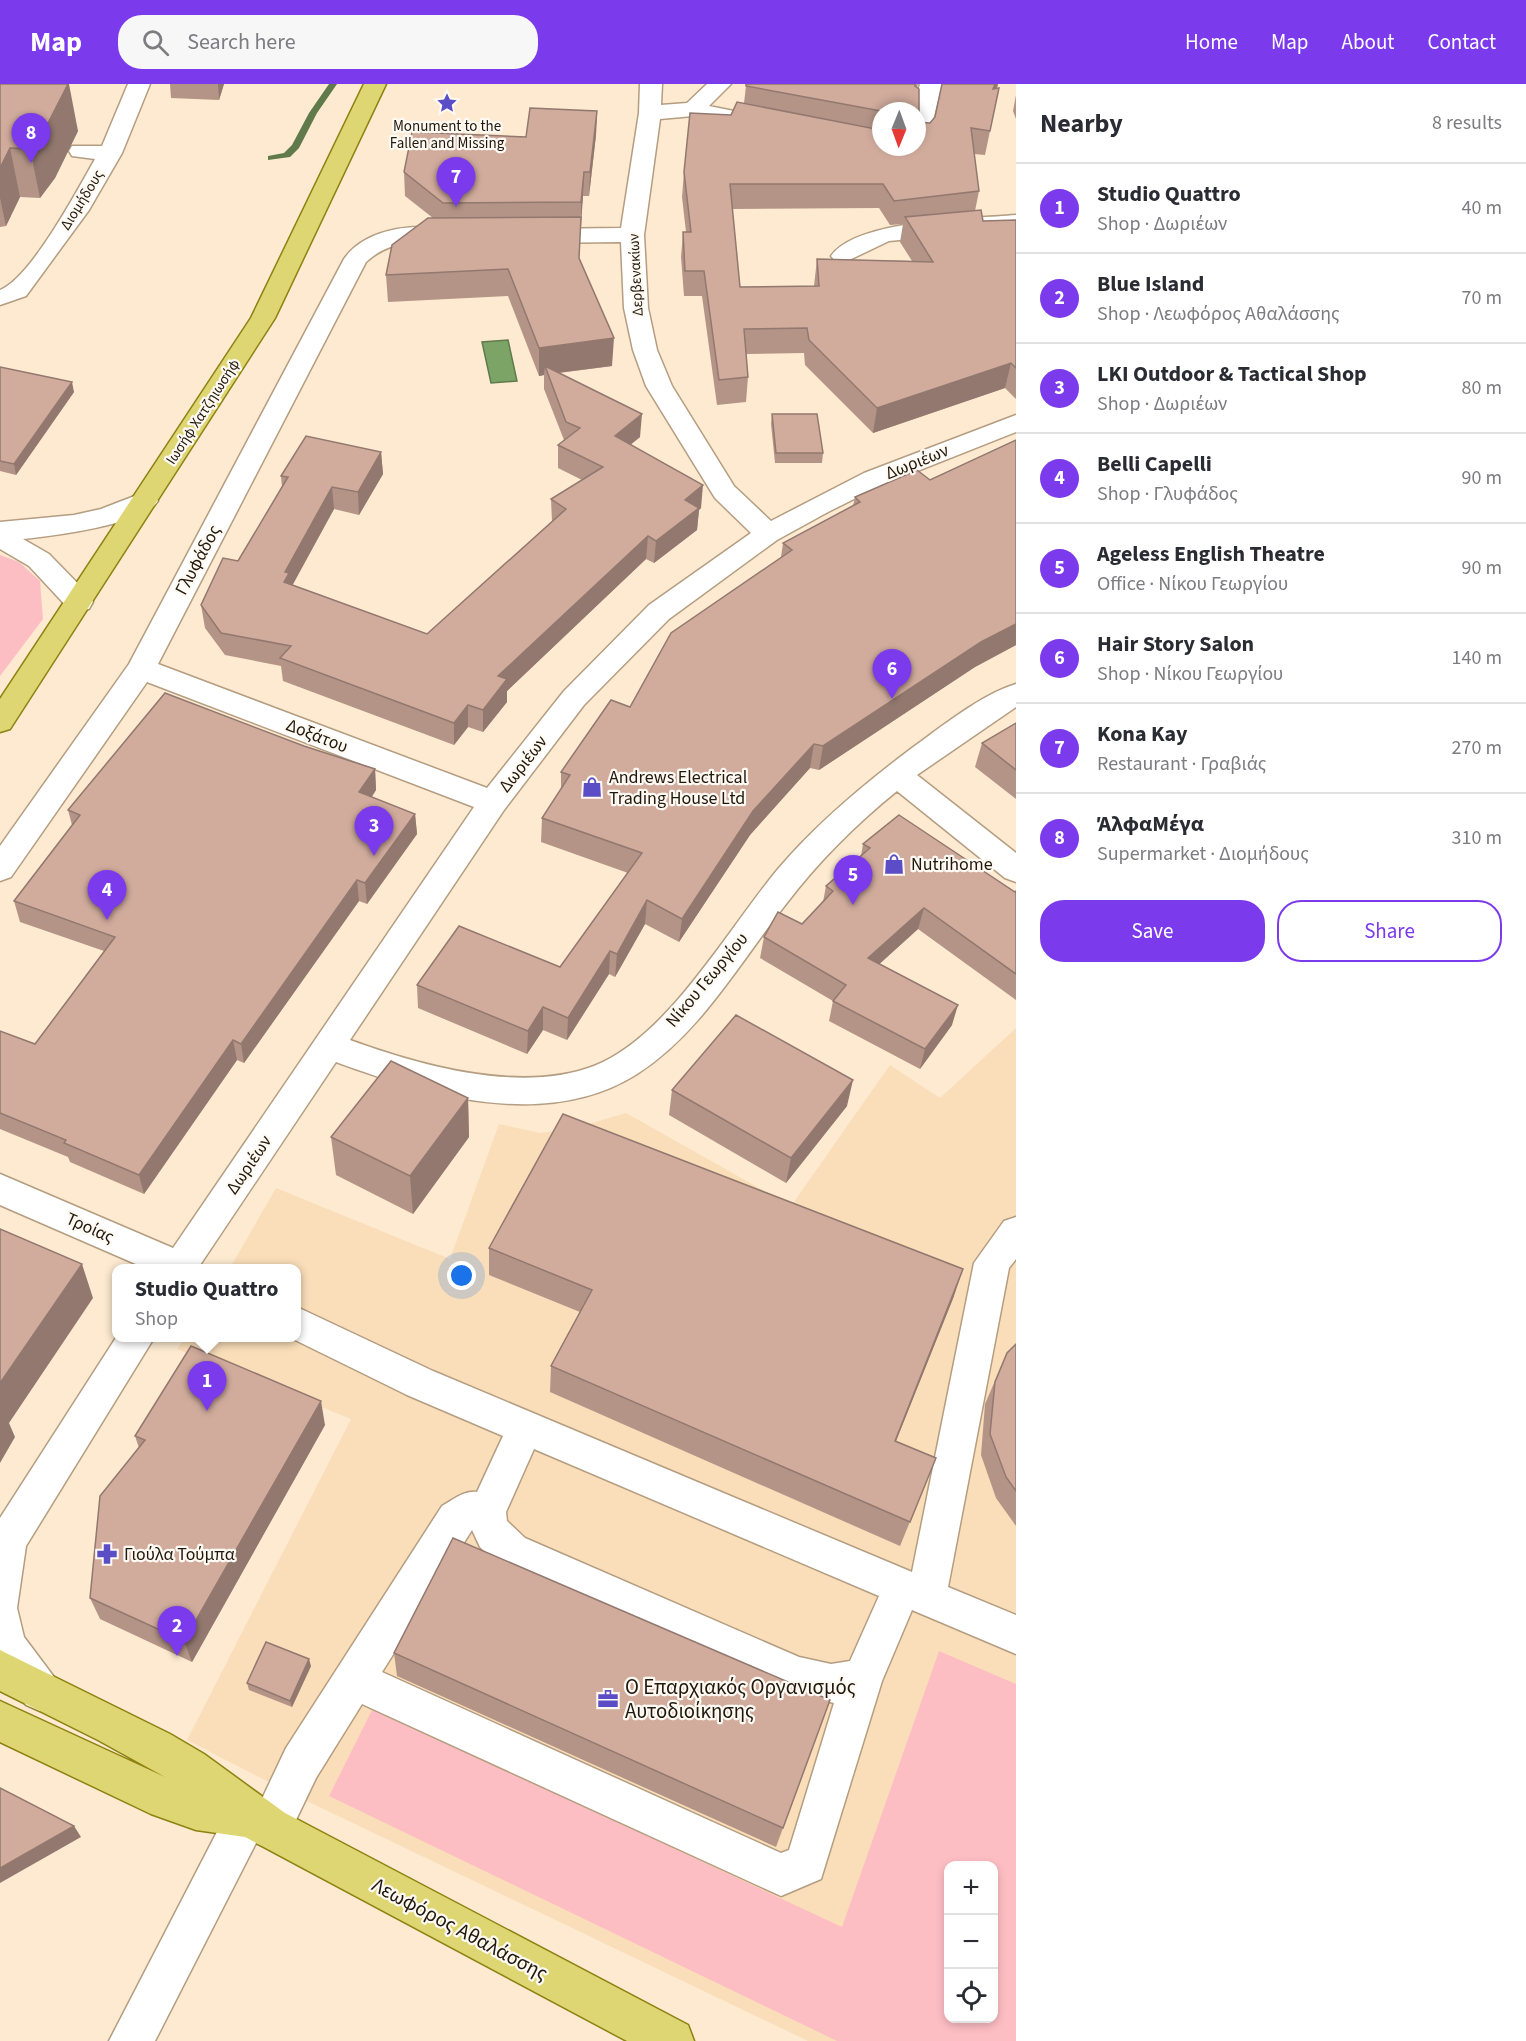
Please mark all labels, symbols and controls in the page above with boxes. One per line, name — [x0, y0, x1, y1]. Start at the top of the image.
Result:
search box — [118, 15, 538, 69]
text: Map — [30, 22, 82, 62]
icon: search — [139, 26, 172, 59]
text: Search here — [187, 26, 296, 58]
text: Home — [1185, 27, 1238, 57]
text: Map — [1271, 27, 1309, 57]
text: About — [1342, 27, 1394, 57]
text: Contact — [1427, 27, 1496, 57]
place icon: Monument to the Fallen and Missing — [435, 91, 459, 115]
north arrow — [872, 102, 926, 156]
text: Nearby — [1040, 105, 1123, 142]
text: 8 results — [1432, 109, 1502, 137]
pin: 8 — [12, 113, 51, 163]
place label: Monument to the Fallen and Missing — [390, 116, 505, 154]
pin: 7 — [436, 158, 476, 207]
street label: Διομήδους — [55, 165, 109, 234]
text: Studio Quattro — [1097, 178, 1241, 210]
text: 1 — [1054, 194, 1065, 222]
text: 40 m — [1462, 194, 1502, 222]
text: Shop · Δωριέων — [1097, 210, 1227, 238]
street label: Δερβενακίων — [623, 233, 649, 317]
text: Blue Island — [1097, 268, 1204, 300]
text: 2 — [1054, 284, 1065, 312]
text: 70 m — [1462, 284, 1502, 312]
text: Shop · Λεωφόρος Αθαλάσσης — [1097, 300, 1340, 328]
street label: Ιωσήφ Χατζηιωσήφ — [161, 355, 245, 469]
text: LKI Outdoor & Tactical Shop — [1097, 358, 1367, 390]
text: 3 — [1054, 374, 1065, 402]
text: 80 m — [1462, 374, 1502, 402]
text: Shop · Δωριέων — [1097, 390, 1227, 418]
street label: Δωριέων — [882, 438, 953, 486]
text: Belli Capelli — [1097, 448, 1212, 480]
text: 4 — [1054, 464, 1065, 492]
text: 90 m — [1462, 464, 1502, 492]
text: Shop · Γλυφάδος — [1097, 480, 1238, 508]
street label: Γλυφάδος — [169, 520, 227, 599]
text: Ageless English Theatre — [1097, 538, 1325, 570]
text: 5 — [1054, 554, 1065, 582]
text: 90 m — [1462, 554, 1502, 582]
text: Office · Νίκου Γεωργίου — [1097, 570, 1288, 598]
text: Hair Story Salon — [1097, 628, 1254, 660]
text: 6 — [1054, 644, 1065, 672]
text: 140 m — [1452, 644, 1502, 672]
pin: 6 — [872, 650, 912, 699]
text: Shop · Νίκου Γεωργίου — [1097, 660, 1283, 688]
street label: Δοξάτου — [282, 713, 352, 759]
text: Kona Kay — [1097, 718, 1188, 750]
street label: Δωριέων — [493, 730, 554, 798]
text: 7 — [1054, 734, 1065, 762]
text: 270 m — [1452, 734, 1502, 762]
text: Restaurant · Γραβιάς — [1097, 750, 1267, 778]
place label: Andrews Electrical Trading House Ltd — [609, 765, 747, 811]
shop icon: Andrews Electrical Trading House Ltd — [580, 775, 604, 799]
pin: 3 — [354, 806, 394, 856]
text: ΆλφαΜέγα — [1097, 808, 1204, 840]
text: 8 — [1054, 824, 1065, 852]
text: 310 m — [1452, 824, 1502, 852]
text: Supermarket · Διομήδους — [1097, 840, 1309, 868]
shop icon: Nutrihome — [882, 852, 906, 876]
place label: Nutrihome — [911, 852, 993, 877]
pin: 5 — [834, 856, 872, 905]
pin: 4 — [88, 870, 126, 920]
button: Save — [1040, 900, 1265, 962]
button: Share — [1277, 900, 1502, 962]
street label: Νίκου Γεωργίου — [660, 927, 754, 1033]
street label: Δωριέων — [220, 1130, 278, 1200]
street label: Τροίας — [62, 1206, 118, 1250]
your location — [447, 1261, 476, 1290]
popup — [112, 1264, 301, 1342]
text: Studio Quattro — [135, 1273, 278, 1305]
text: Shop — [135, 1305, 178, 1333]
pin: 1 — [188, 1362, 226, 1411]
pharmacy icon: Γιούλα Τούμπα — [95, 1542, 119, 1566]
place label: Γιούλα Τούμπα — [124, 1542, 235, 1567]
pin: 2 — [158, 1606, 196, 1656]
place label: Ο Επαρχιακός Οργανισμός Αυτοδιοίκησης — [625, 1672, 856, 1726]
office icon: Ο Επαρχιακός Οργανισμός Αυτοδιοίκησης — [596, 1687, 620, 1711]
map controls — [944, 1861, 998, 2023]
button: + — [944, 1861, 998, 1915]
street label: Λεωφόρος Αθαλάσσης — [367, 1870, 553, 1988]
button: − — [944, 1915, 998, 1969]
button: locate — [944, 1969, 998, 2023]

